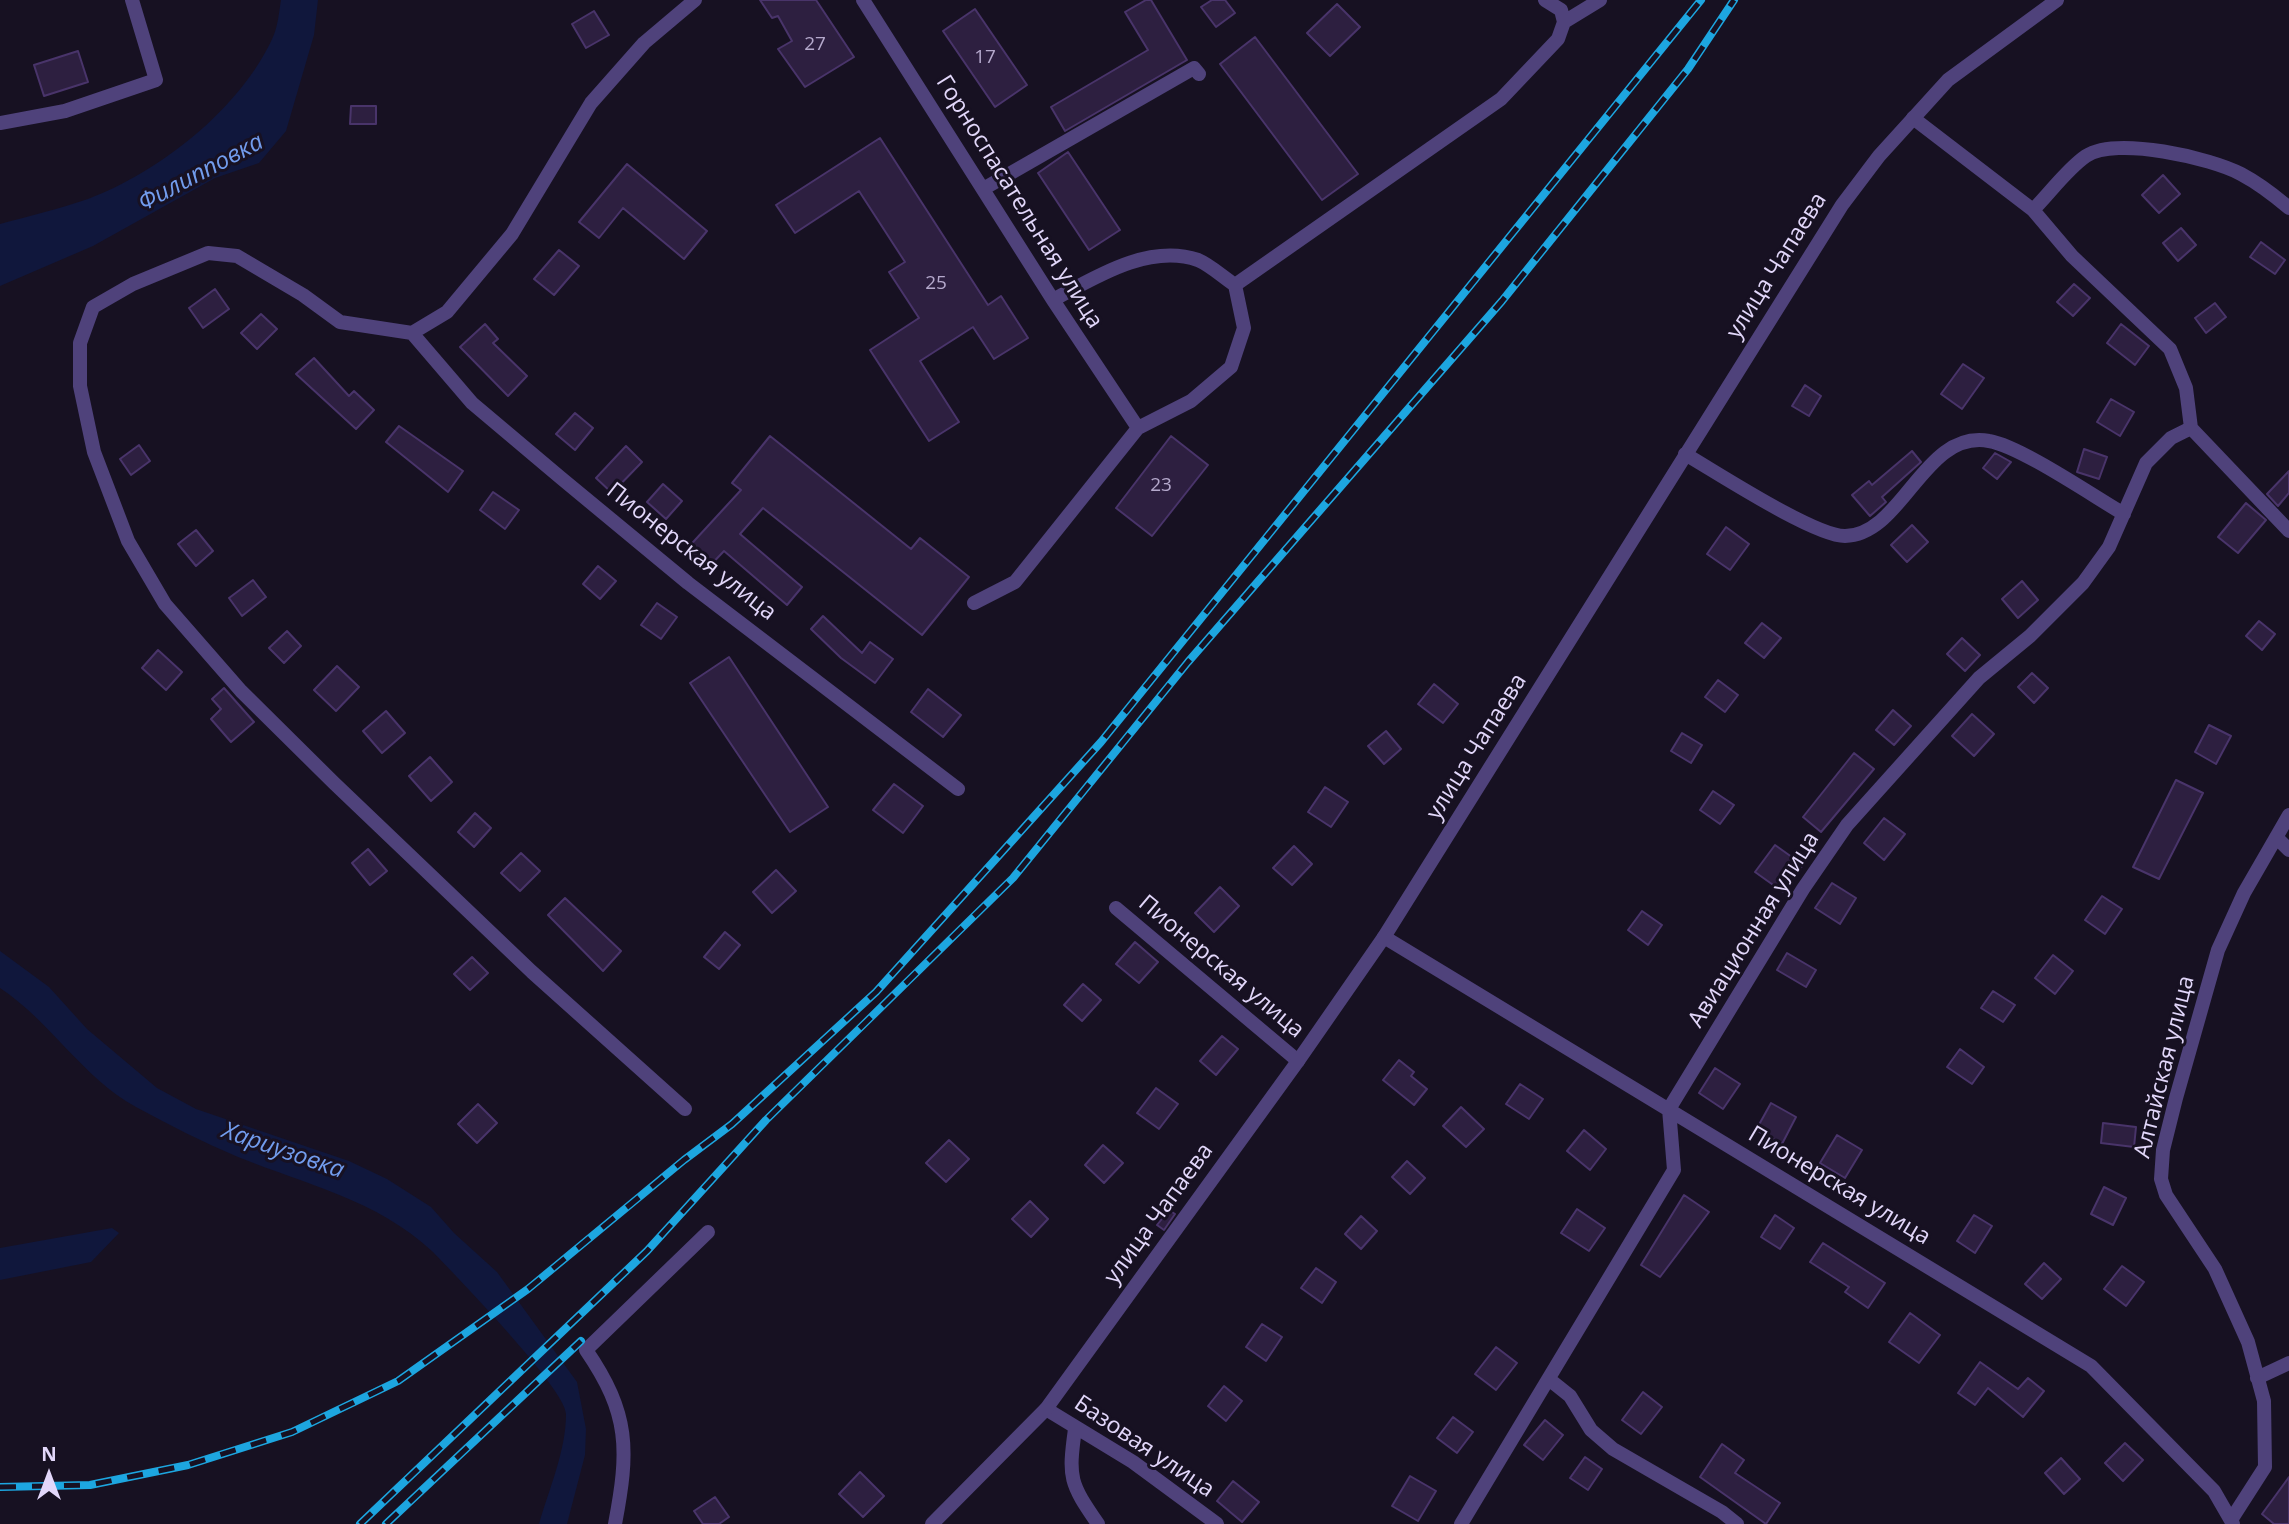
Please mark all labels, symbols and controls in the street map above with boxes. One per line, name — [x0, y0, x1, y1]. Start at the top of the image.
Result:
house number: 27 — [804, 34, 826, 56]
house number: 17 — [974, 47, 996, 69]
street label: Горноспасательная улица — [930, 70, 1108, 334]
water label: Филипповка — [133, 128, 269, 218]
street label: улица Чапаева — [1721, 188, 1833, 344]
house number: 25 — [925, 273, 947, 295]
house number: 23 — [1150, 475, 1172, 497]
street label: Пионерская улица — [601, 477, 781, 627]
street label: улица Чапаева — [1421, 669, 1533, 825]
street label: Авиационная улица — [1683, 827, 1825, 1033]
street label: Пионерская улица — [1133, 890, 1309, 1044]
street label: Алтайская улица — [2129, 973, 2201, 1161]
water label: Хариузовка — [218, 1117, 348, 1185]
street label: Пионерская улица — [1743, 1121, 1935, 1251]
street label: улица Чапаева — [1099, 1138, 1219, 1290]
street label: Базовая улица — [1069, 1390, 1219, 1504]
north arrow — [14, 1440, 84, 1510]
text: N — [41, 1441, 57, 1467]

